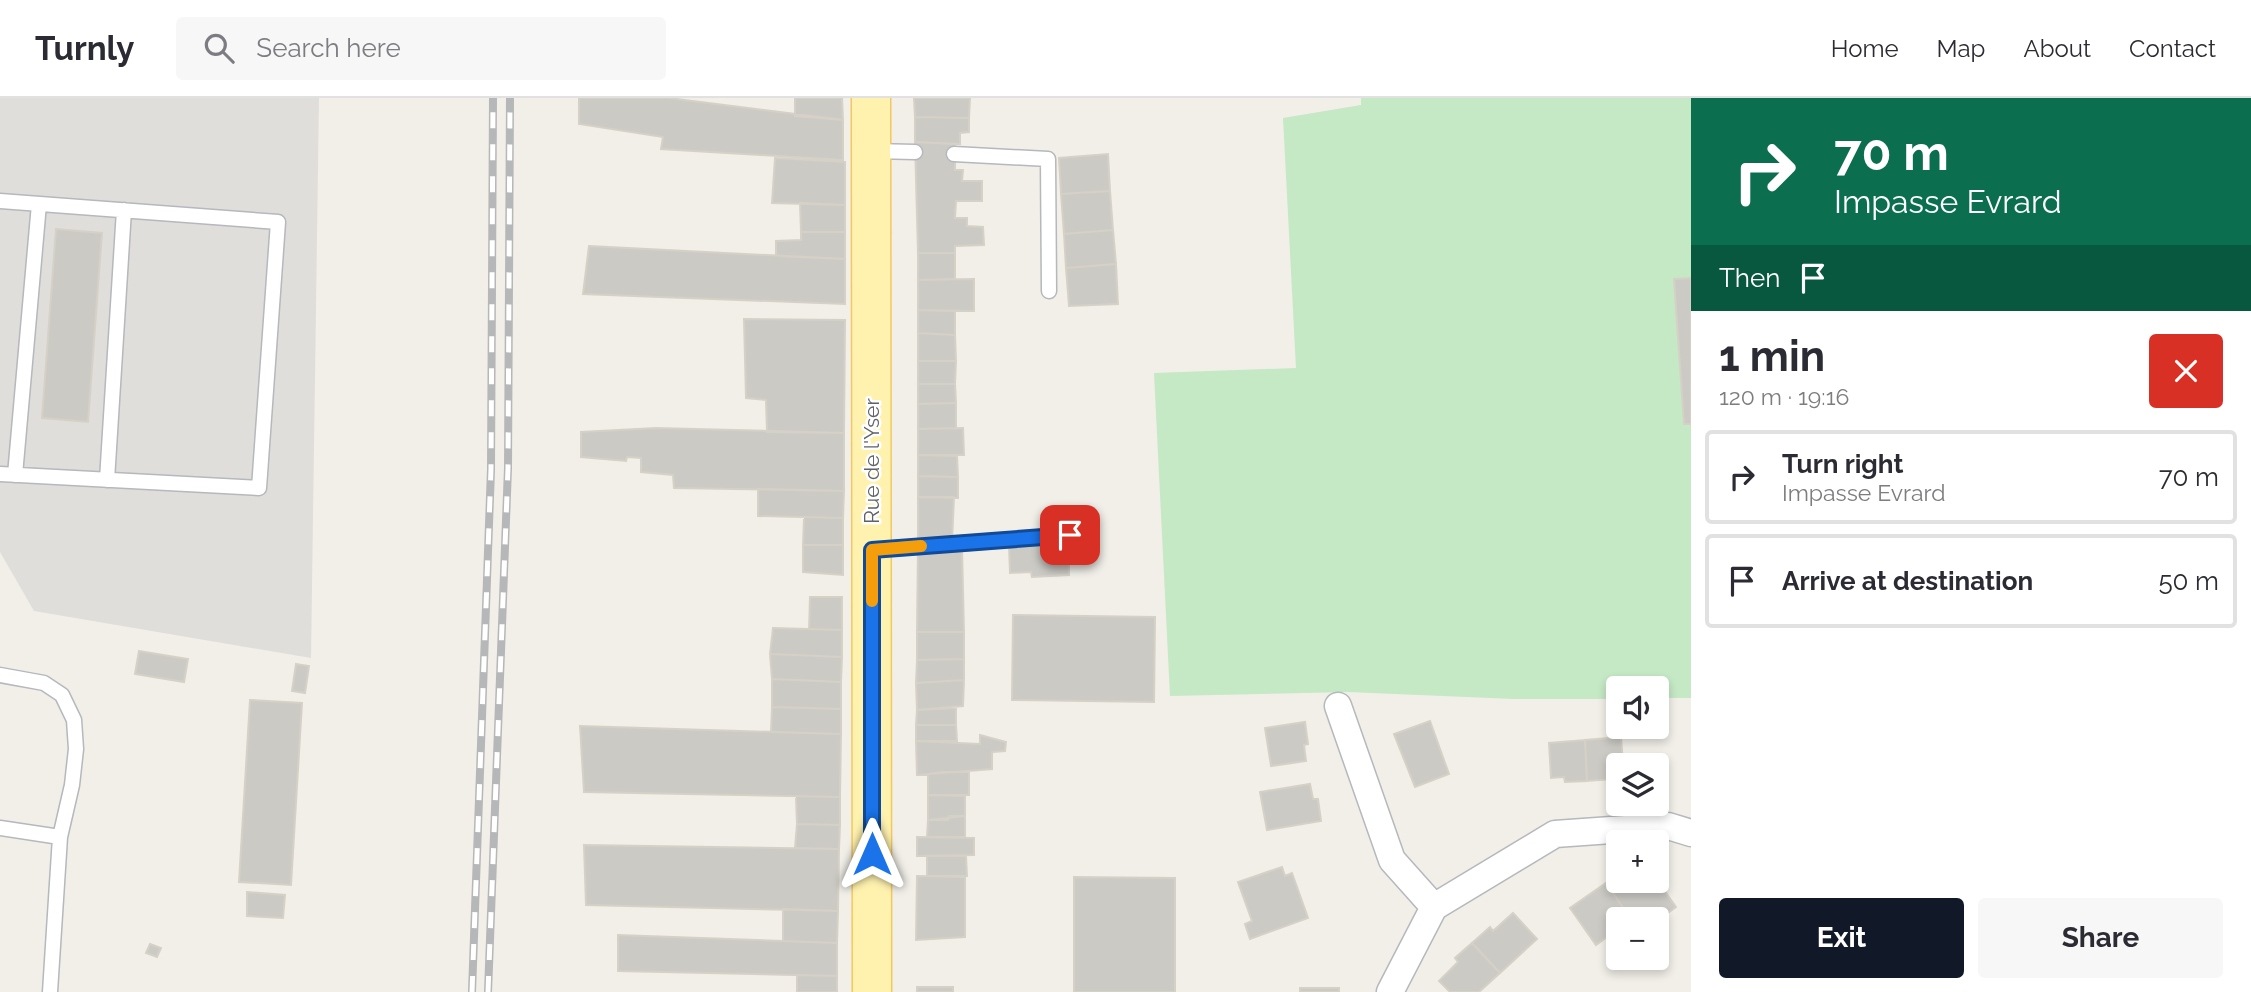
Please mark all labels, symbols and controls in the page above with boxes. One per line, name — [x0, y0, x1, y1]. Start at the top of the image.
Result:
search box — [176, 17, 666, 80]
text: Turnly — [35, 29, 134, 68]
icon: search — [200, 29, 238, 67]
text: Search here — [256, 33, 401, 63]
text: Home — [1831, 34, 1899, 63]
text: Map — [1937, 34, 1985, 63]
text: About — [2023, 34, 2091, 63]
text: Contact — [2129, 34, 2216, 63]
text: 70 m — [1834, 124, 1949, 181]
icon: right — [1719, 126, 1810, 217]
text: Impasse Evrard — [1834, 183, 2062, 220]
icon: arrive — [1794, 259, 1832, 297]
text: Then — [1719, 263, 1780, 293]
text: 1 min — [1719, 332, 1825, 381]
button: close — [2149, 334, 2223, 408]
text: 120 m · 19:16 — [1719, 383, 1849, 410]
street label: Rue de l'Yser — [859, 398, 884, 524]
text: Turn right — [1782, 449, 1903, 479]
icon: right — [1723, 458, 1761, 496]
text: 70 m — [2159, 462, 2219, 492]
text: Impasse Evrard — [1782, 479, 1946, 506]
pin — [1040, 505, 1100, 565]
icon: arrive — [1051, 516, 1089, 554]
icon: arrive — [1723, 562, 1761, 600]
text: Arrive at destination — [1782, 566, 2033, 596]
text: 50 m — [2158, 566, 2219, 596]
map controls — [1606, 676, 1669, 970]
button: sound — [1606, 676, 1669, 739]
button: layers — [1606, 753, 1669, 816]
position arrow — [835, 817, 909, 891]
button: + — [1606, 830, 1669, 893]
button: Exit — [1719, 898, 1964, 978]
button: Share — [1978, 898, 2223, 978]
button: − — [1606, 907, 1669, 970]

